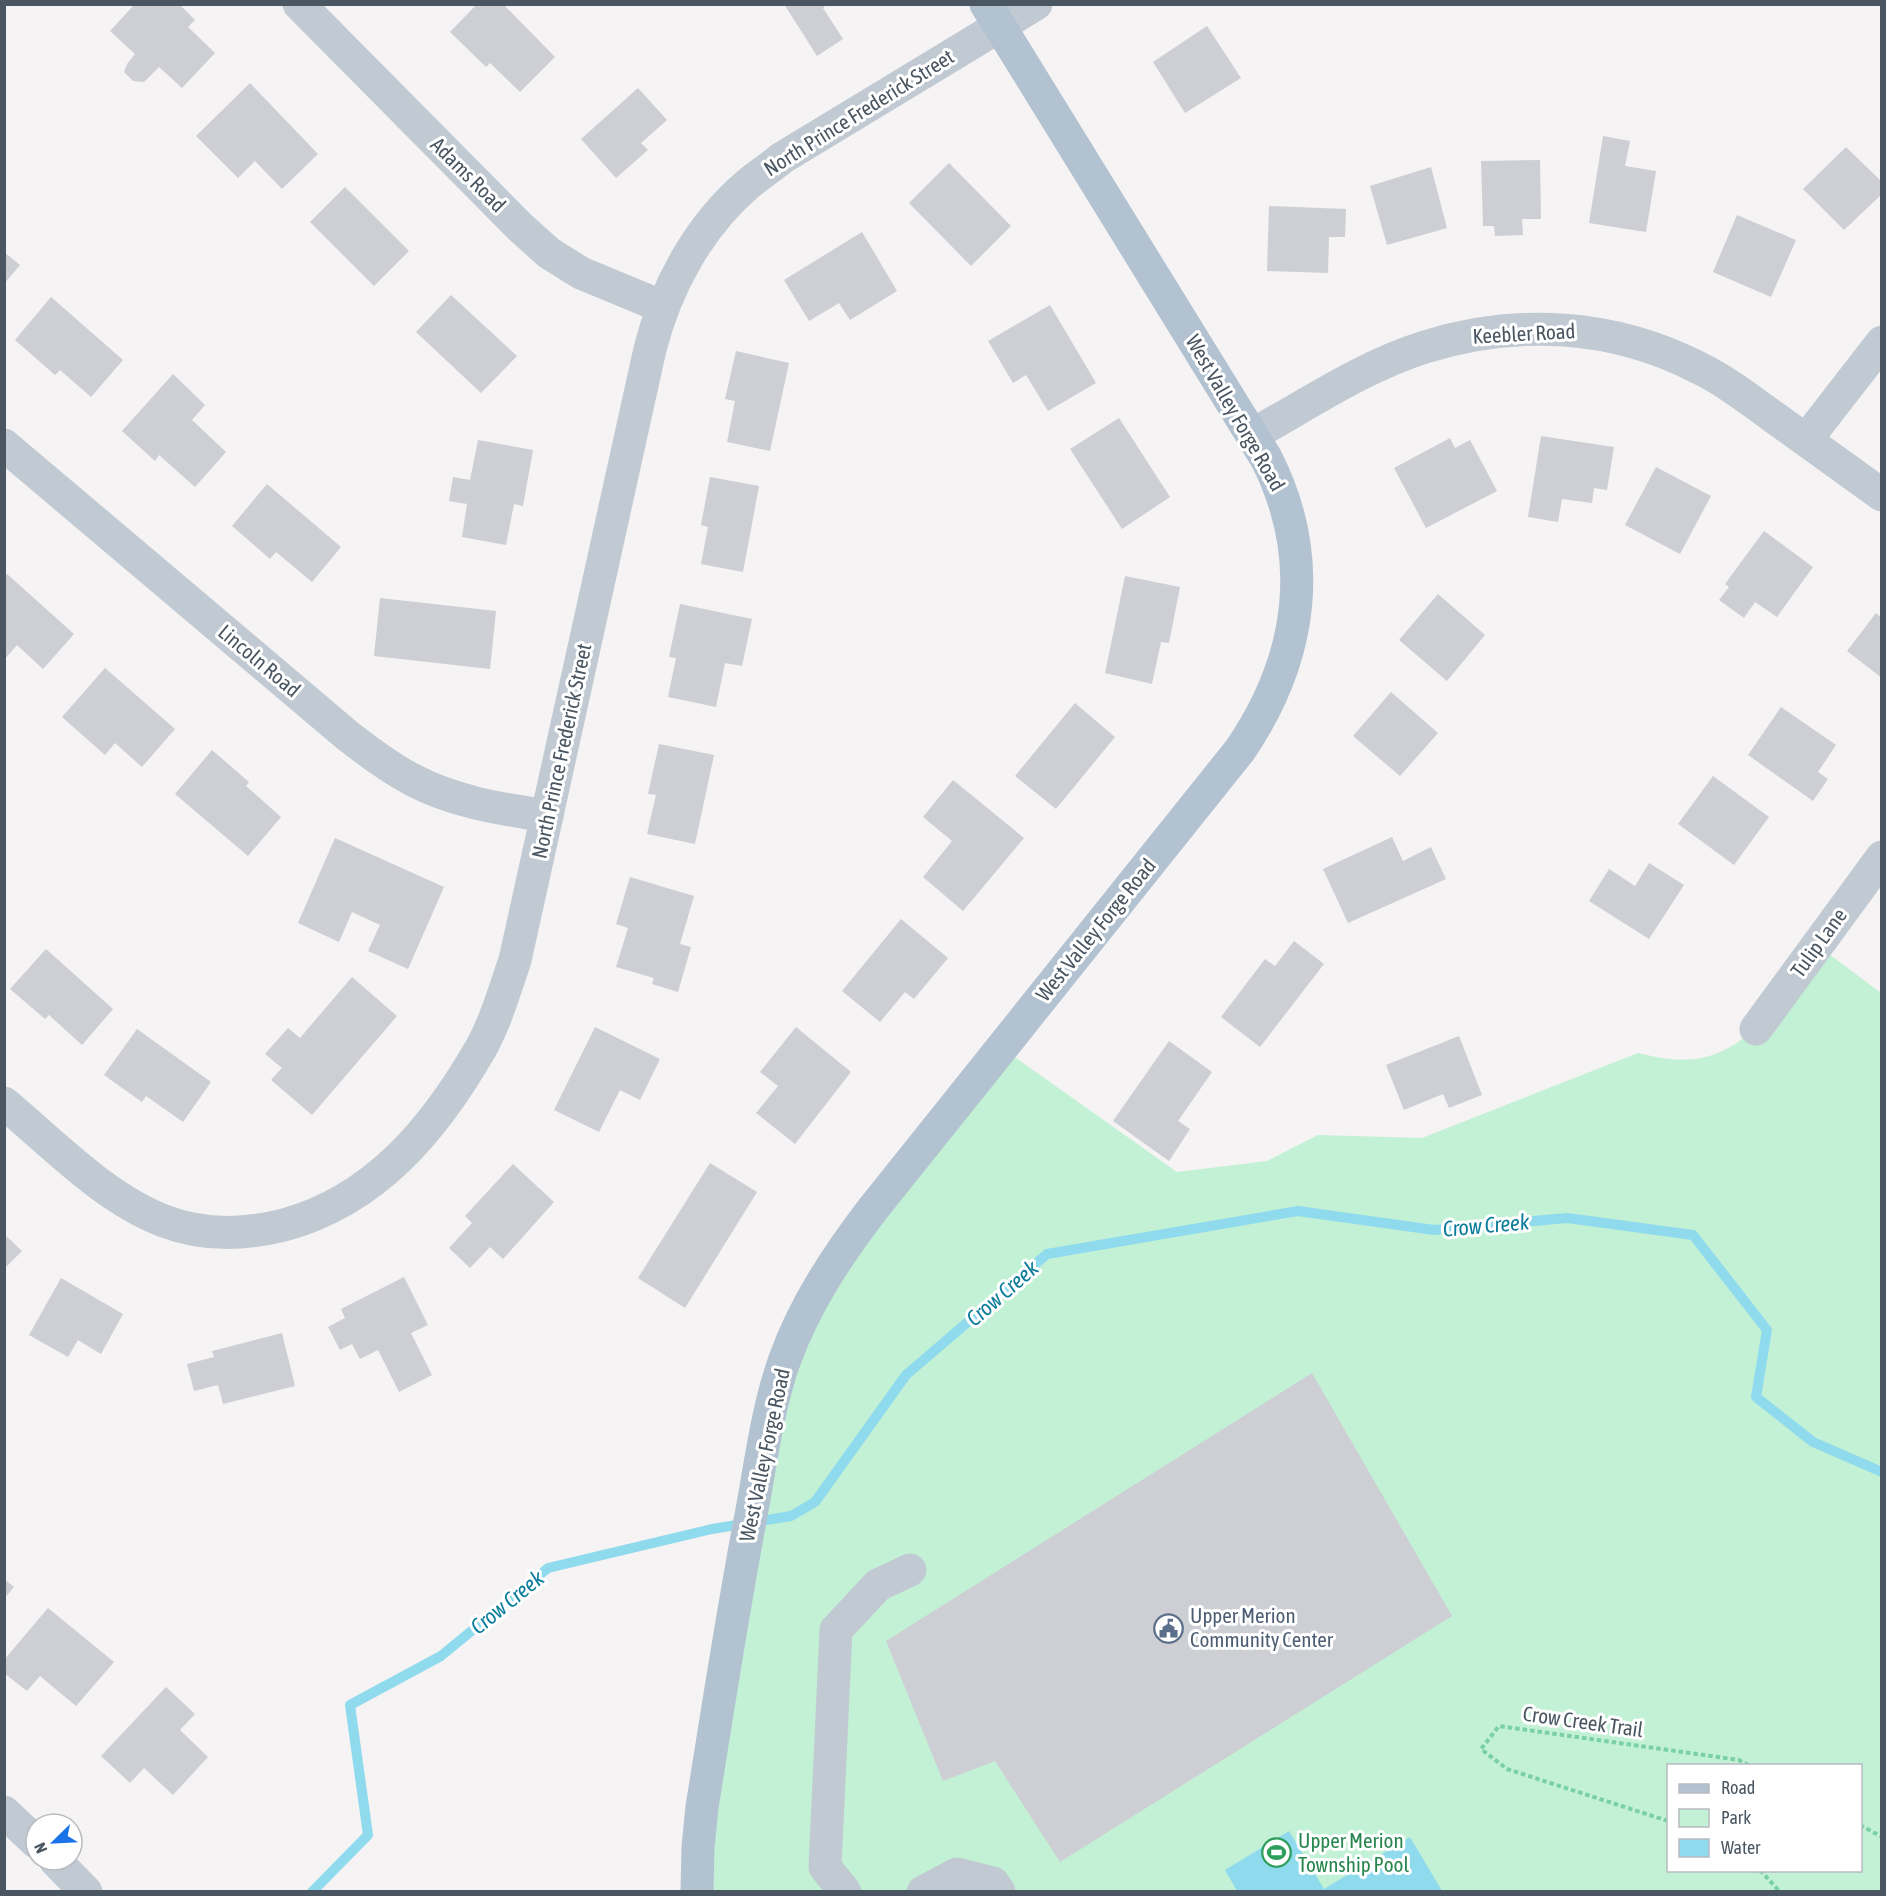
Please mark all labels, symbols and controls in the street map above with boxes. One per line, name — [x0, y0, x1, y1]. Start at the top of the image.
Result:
street label: North Prince Frederick Street — [759, 44, 958, 180]
street label: Adams Road — [426, 132, 511, 217]
street label: Keebler Road — [1472, 318, 1576, 348]
street label: West Valley Forge Road — [1181, 330, 1290, 495]
street label: Lincoln Road — [214, 619, 305, 701]
street label: North Prince Frederick Street — [526, 641, 596, 860]
street label: West Valley Forge Road — [1030, 853, 1160, 1005]
street label: Tulip Lane — [1785, 903, 1851, 981]
water label: Crow Creek — [1442, 1208, 1531, 1242]
water label: Crow Creek — [961, 1254, 1044, 1331]
street label: West Valley Forge Road — [734, 1366, 794, 1543]
water label: Crow Creek — [465, 1564, 549, 1639]
place label: Upper Merion Community Center — [1190, 1603, 1334, 1651]
public building icon: Upper Merion Community Center — [1153, 1612, 1185, 1644]
street label: Crow Creek Trail — [1521, 1701, 1645, 1741]
legend — [1667, 1764, 1862, 1872]
text: Road — [1721, 1777, 1755, 1798]
text: Park — [1721, 1807, 1751, 1828]
north arrow — [24, 1812, 84, 1872]
place label: Upper Merion Township Pool — [1298, 1828, 1409, 1876]
sports icon: Upper Merion Township Pool — [1261, 1837, 1293, 1869]
text: Water — [1721, 1837, 1761, 1858]
text: N — [30, 1840, 50, 1856]

